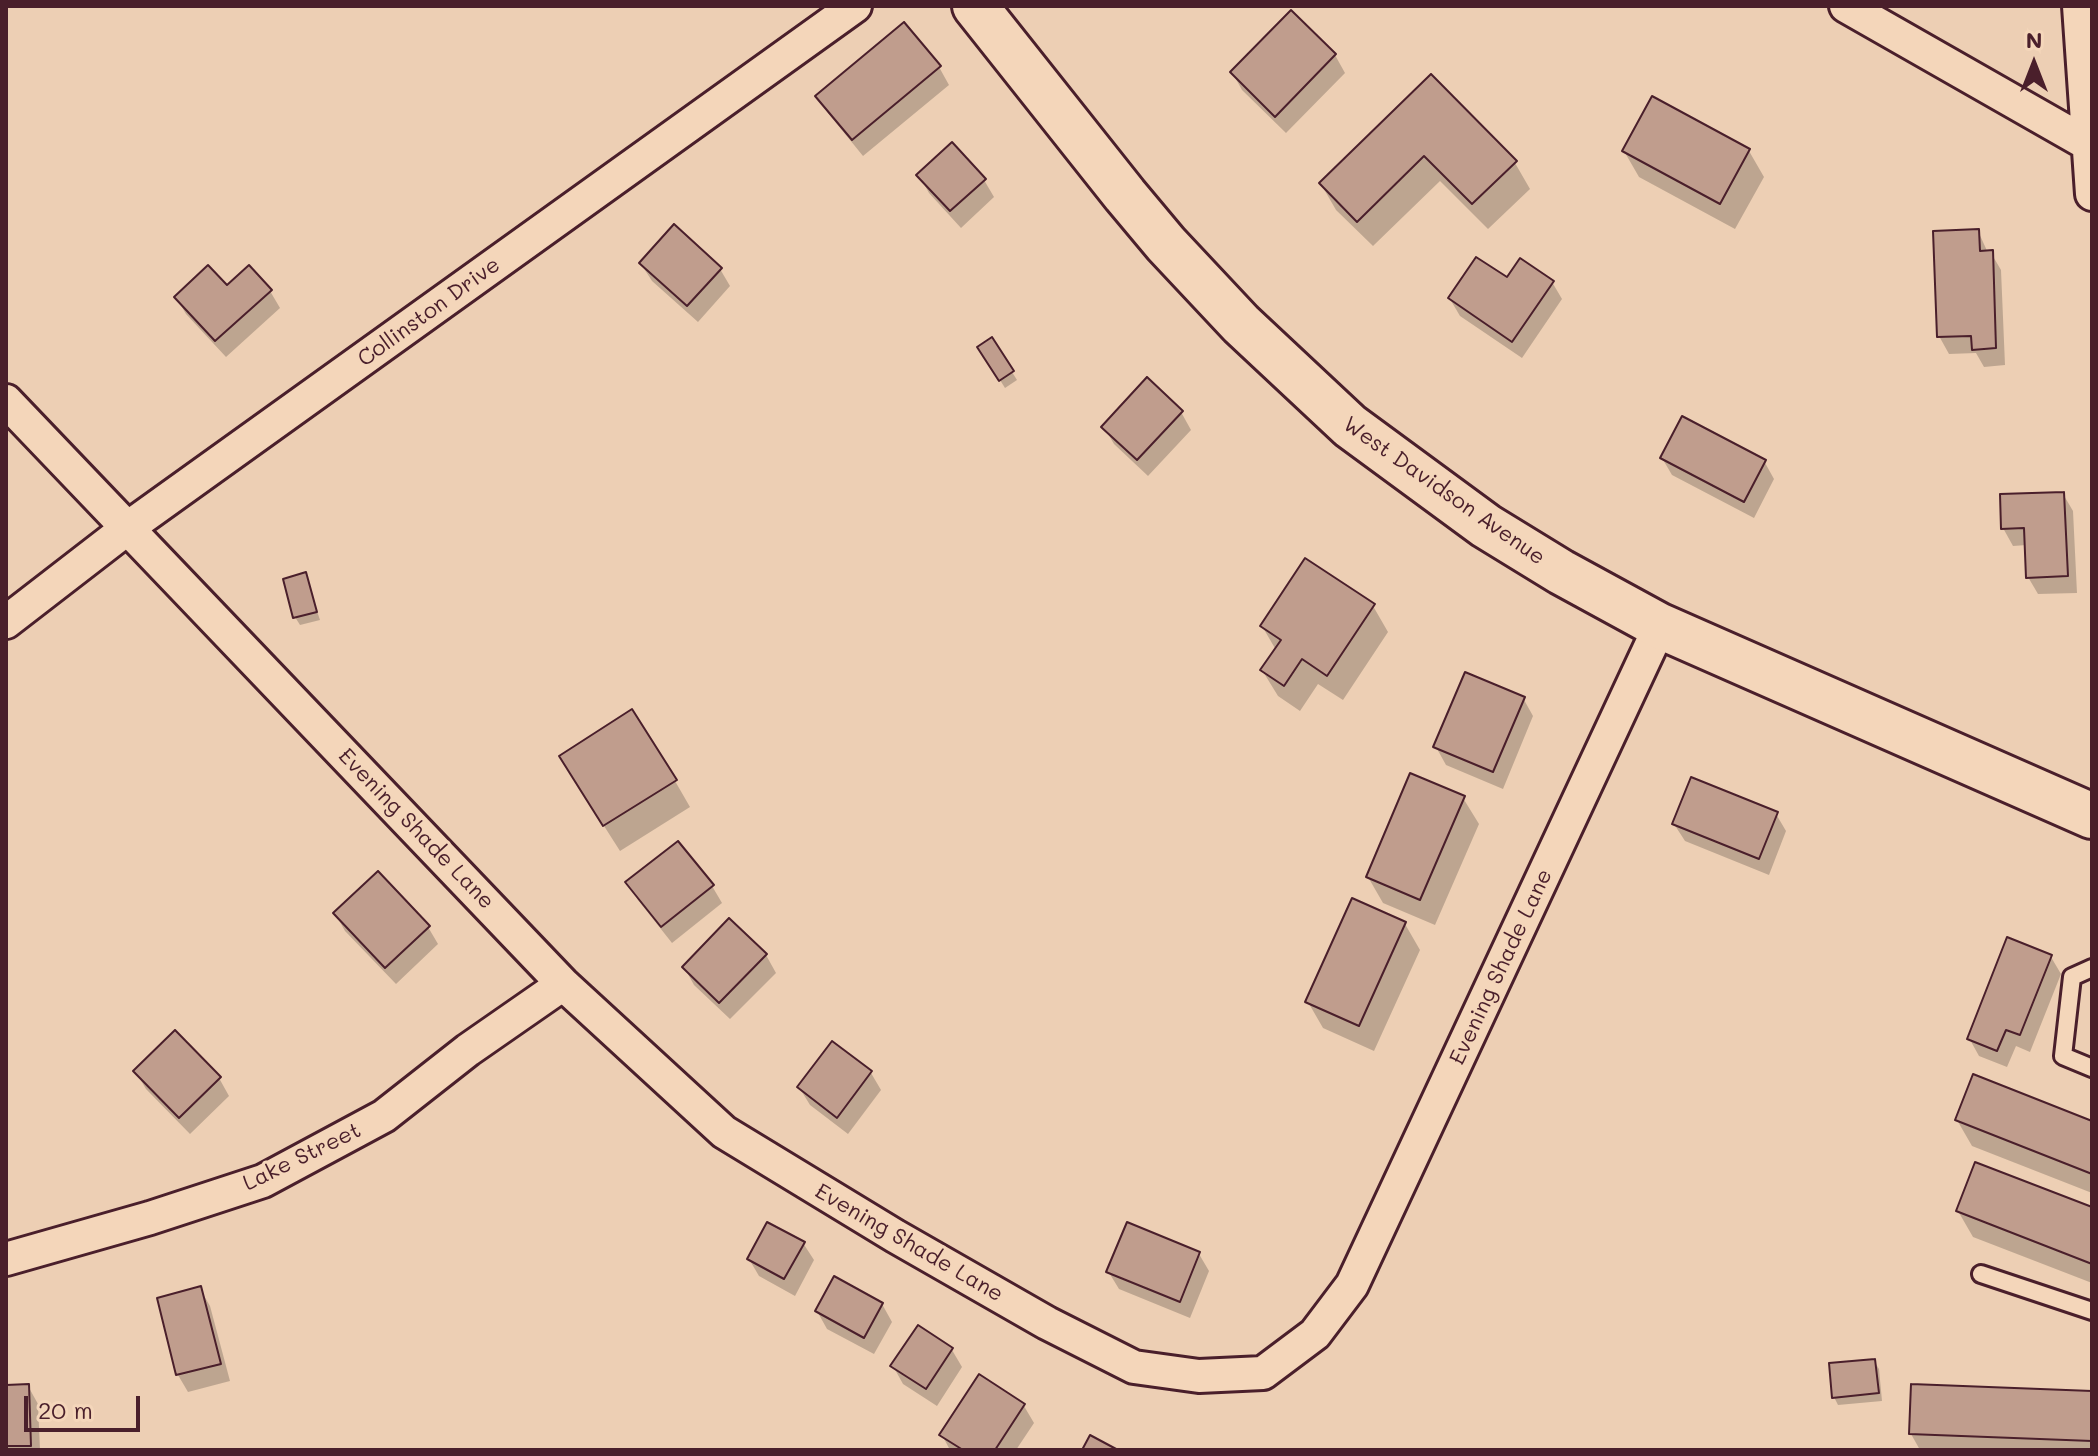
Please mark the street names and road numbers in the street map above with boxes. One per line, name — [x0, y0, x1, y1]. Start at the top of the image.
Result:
street label: Collinston Drive — [353, 252, 505, 372]
street label: West Davidson Avenue — [1338, 411, 1550, 571]
street label: Evening Shade Lane — [333, 743, 499, 915]
street label: Evening Shade Lane — [1444, 865, 1558, 1069]
street label: Lake Street — [239, 1117, 365, 1197]
street label: Evening Shade Lane — [810, 1178, 1008, 1308]

